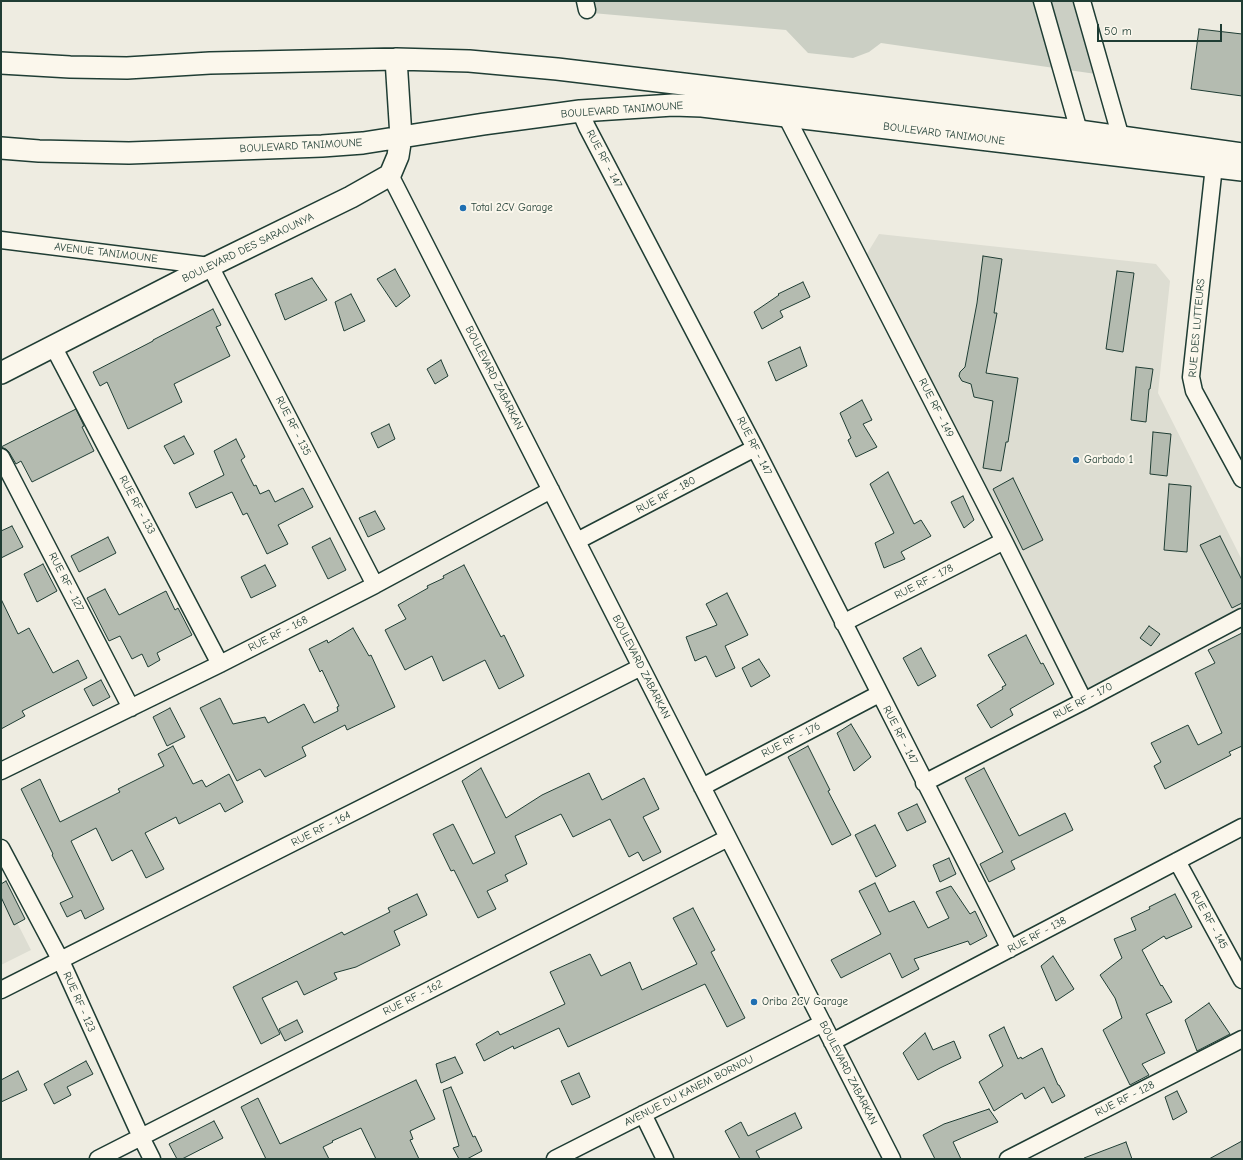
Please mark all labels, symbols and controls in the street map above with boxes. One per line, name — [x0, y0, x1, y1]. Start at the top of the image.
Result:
scale bar — [1099, 16, 1224, 42]
text: 50 m — [1104, 24, 1132, 38]
street label: BOULEVARD TANIMOUNE — [560, 99, 684, 121]
street label: BOULEVARD TANIMOUNE — [882, 120, 1006, 148]
street label: RUE RF - 147 — [583, 128, 625, 190]
street label: BOULEVARD TANIMOUNE — [239, 136, 363, 156]
place label: Total 2CV Garage — [471, 201, 553, 215]
marker: Total 2CV Garage — [458, 203, 468, 213]
street label: BOULEVARD DES SARAOUNYA — [180, 210, 316, 286]
street label: AVENUE TANIMOUNE — [54, 240, 158, 266]
street label: RUE DES LUTTEURS — [1186, 278, 1208, 378]
street label: BOULEVARD ZABARKAN — [462, 324, 526, 432]
street label: RUE RF - 149 — [915, 376, 957, 440]
street label: RUE RF - 135 — [272, 394, 314, 458]
street label: RUE RF - 147 — [734, 414, 774, 478]
place label: Garbado 1 — [1084, 453, 1133, 467]
marker: Garbado 1 — [1071, 455, 1081, 465]
street label: RUE RF - 133 — [116, 473, 158, 537]
street label: RUE RF - 180 — [634, 474, 698, 516]
street label: RUE RF - 127 — [45, 550, 87, 614]
street label: RUE RF - 178 — [892, 562, 956, 602]
street label: RUE RF - 168 — [246, 613, 310, 655]
street label: BOULEVARD ZABARKAN — [609, 613, 673, 721]
street label: RUE RF - 170 — [1051, 680, 1115, 722]
street label: RUE RF - 147 — [880, 703, 920, 767]
street label: RUE RF - 176 — [759, 719, 823, 761]
street label: RUE RF - 164 — [289, 808, 353, 850]
street label: RUE RF - 145 — [1188, 888, 1230, 952]
street label: RUE RF - 138 — [1005, 914, 1069, 956]
street label: RUE RF - 123 — [60, 970, 98, 1034]
street label: RUE RF - 162 — [381, 977, 445, 1019]
place label: Oriba 2CV Garage — [762, 995, 848, 1009]
marker: Oriba 2CV Garage — [749, 997, 759, 1007]
street label: BOULEVARD ZABARKAN — [816, 1019, 880, 1127]
street label: AVENUE DU KANEM BORNOU — [622, 1053, 756, 1129]
street label: RUE RF - 128 — [1093, 1078, 1157, 1120]

